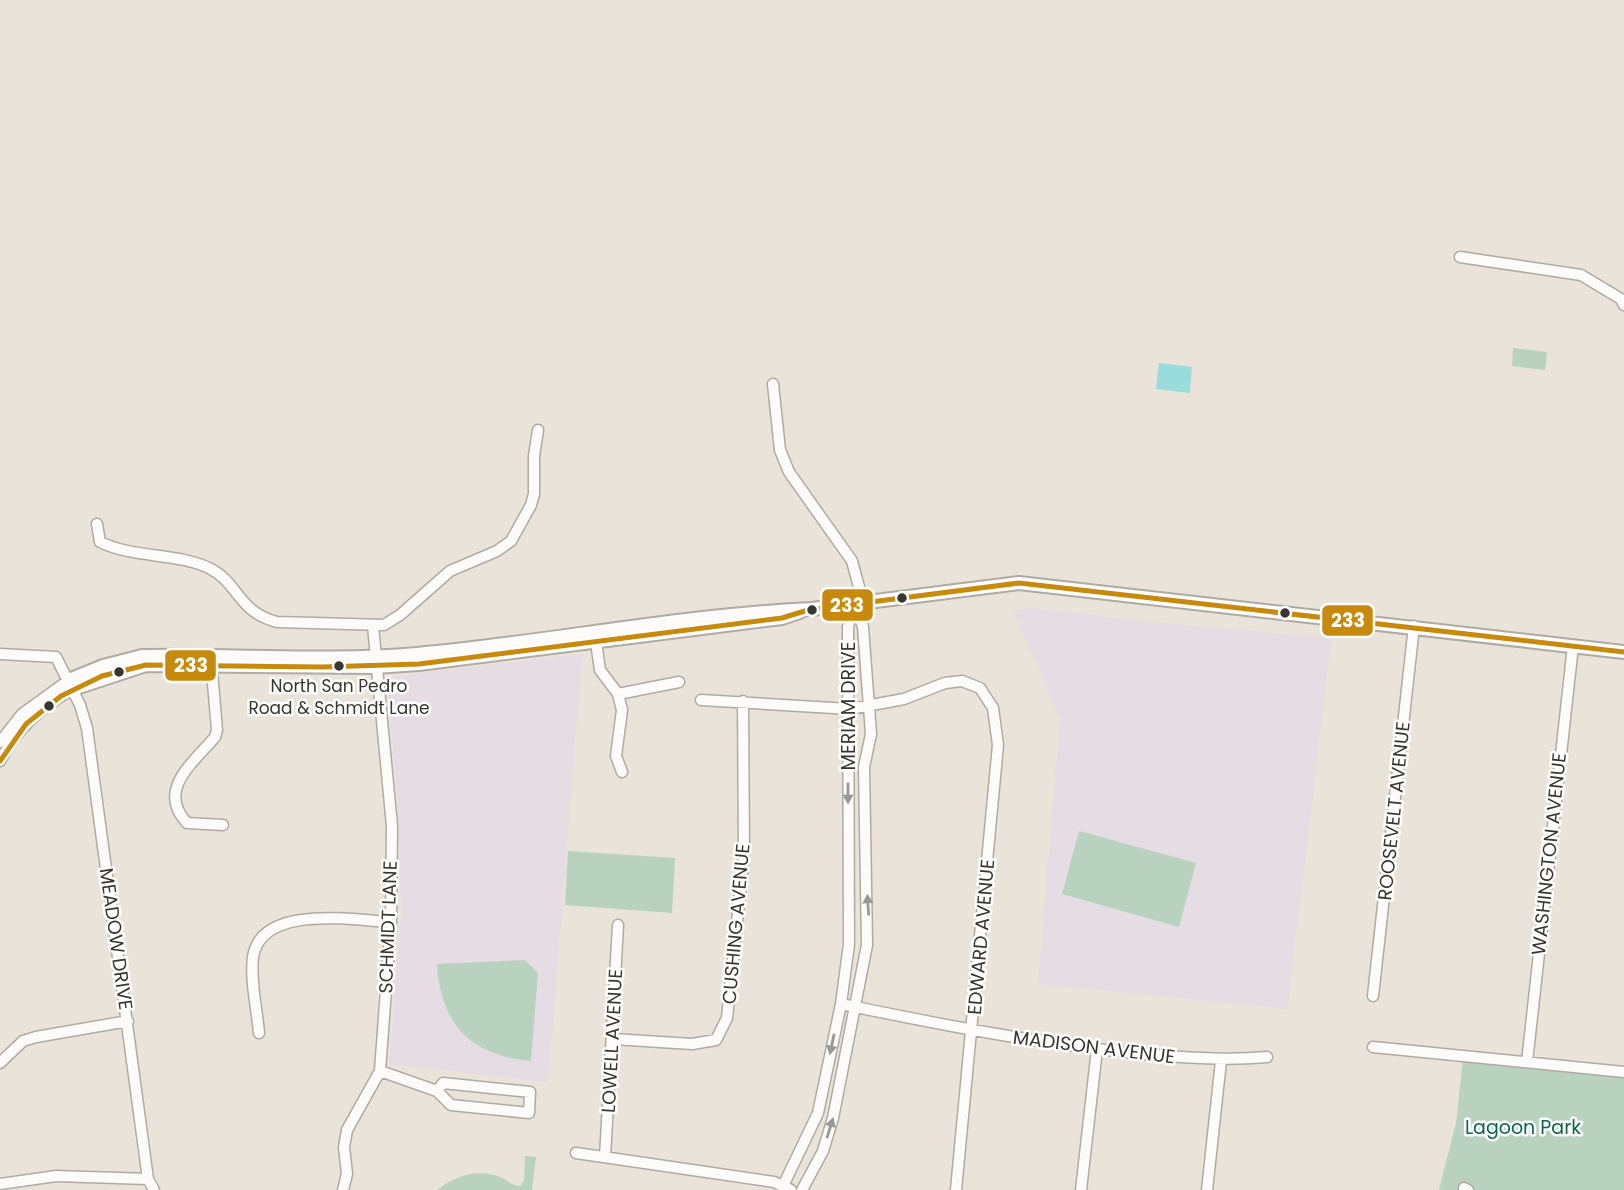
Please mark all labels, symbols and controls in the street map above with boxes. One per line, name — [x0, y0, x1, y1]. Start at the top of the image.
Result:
line badge: 233 — [821, 588, 874, 622]
unlabelled marker — [895, 591, 909, 605]
text: 233 — [830, 592, 864, 619]
unlabelled marker — [805, 603, 819, 617]
line badge: 233 — [1321, 604, 1374, 637]
unlabelled marker — [1278, 606, 1292, 620]
text: 233 — [1331, 607, 1365, 634]
street label: MERIAM DRIVE — [835, 642, 862, 770]
line badge: 233 — [164, 649, 217, 682]
text: 233 — [174, 652, 208, 679]
marker: North San Pedro Road & Schmidt Lane — [332, 659, 346, 673]
unlabelled marker — [112, 665, 126, 679]
place label: North San Pedro Road & Schmidt Lane — [248, 674, 430, 720]
unlabelled marker — [42, 699, 56, 713]
street label: ROOSEVELT AVENUE — [1371, 720, 1417, 902]
street label: WASHINGTON AVENUE — [1525, 751, 1573, 957]
one-way arrow — [842, 783, 854, 805]
street label: CUSHING AVENUE — [716, 843, 756, 1005]
street label: EDWARD AVENUE — [961, 858, 1001, 1016]
street label: SCHMIDT LANE — [372, 860, 404, 994]
street label: MEADOW DRIVE — [93, 866, 139, 1012]
one-way arrow — [862, 893, 873, 915]
street label: LOWELL AVENUE — [595, 968, 629, 1114]
street label: MADISON AVENUE — [1011, 1024, 1177, 1070]
one-way arrow — [827, 1033, 838, 1055]
park label: Lagoon Park — [1465, 1114, 1581, 1141]
one-way arrow — [825, 1117, 836, 1138]

